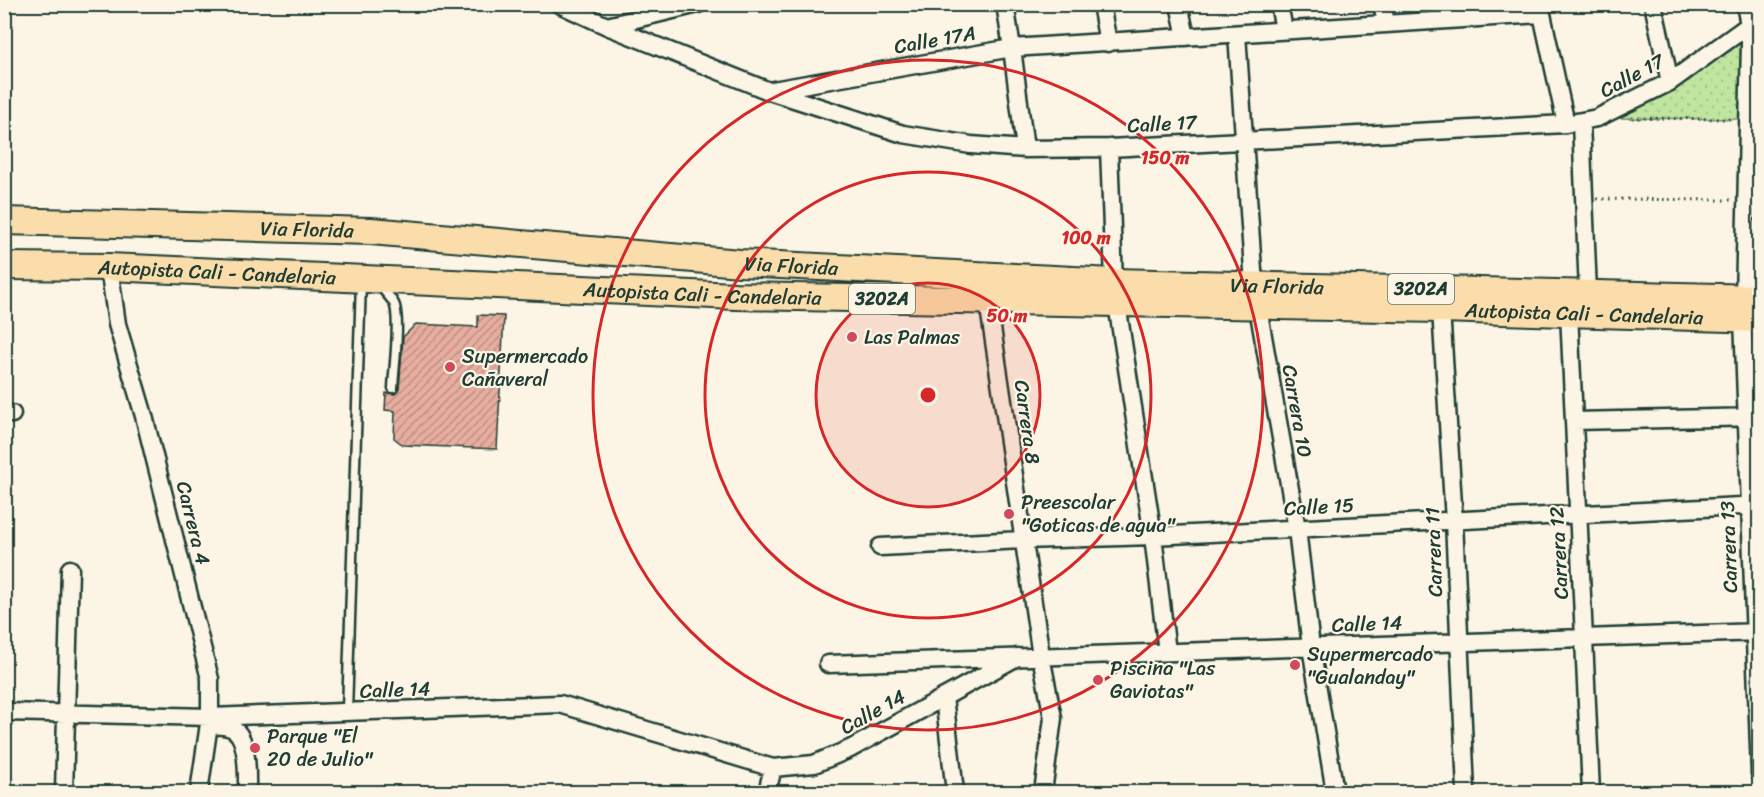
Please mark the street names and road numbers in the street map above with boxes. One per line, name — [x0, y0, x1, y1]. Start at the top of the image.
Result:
street label: Calle 17A — [891, 16, 979, 64]
street label: Calle 17 — [1593, 44, 1672, 108]
street label: Calle 17 — [1126, 105, 1199, 143]
street label: Via Florida — [260, 210, 355, 248]
street label: Via Florida — [744, 246, 840, 286]
street label: Autopista Cali - Candelaria — [97, 249, 338, 295]
street label: Via Florida — [1230, 267, 1325, 305]
street label: Autopista Cali - Candelaria — [582, 271, 823, 315]
road number: 3202A — [1388, 274, 1454, 304]
road number: 3202A — [849, 284, 915, 314]
street label: Autopista Cali - Candelaria — [1464, 292, 1705, 335]
street label: Carrera 10 — [1272, 362, 1322, 460]
street label: Carrera 8 — [1004, 378, 1050, 466]
street label: Carrera 4 — [166, 477, 220, 569]
street label: Calle 15 — [1283, 488, 1355, 526]
street label: Carrera 13 — [1710, 500, 1748, 594]
street label: Carrera 12 — [1539, 505, 1579, 600]
street label: Carrera 11 — [1415, 507, 1453, 597]
street label: Calle 14 — [1331, 605, 1403, 643]
street label: Calle 14 — [359, 671, 431, 709]
street label: Calle 14 — [834, 680, 912, 744]

